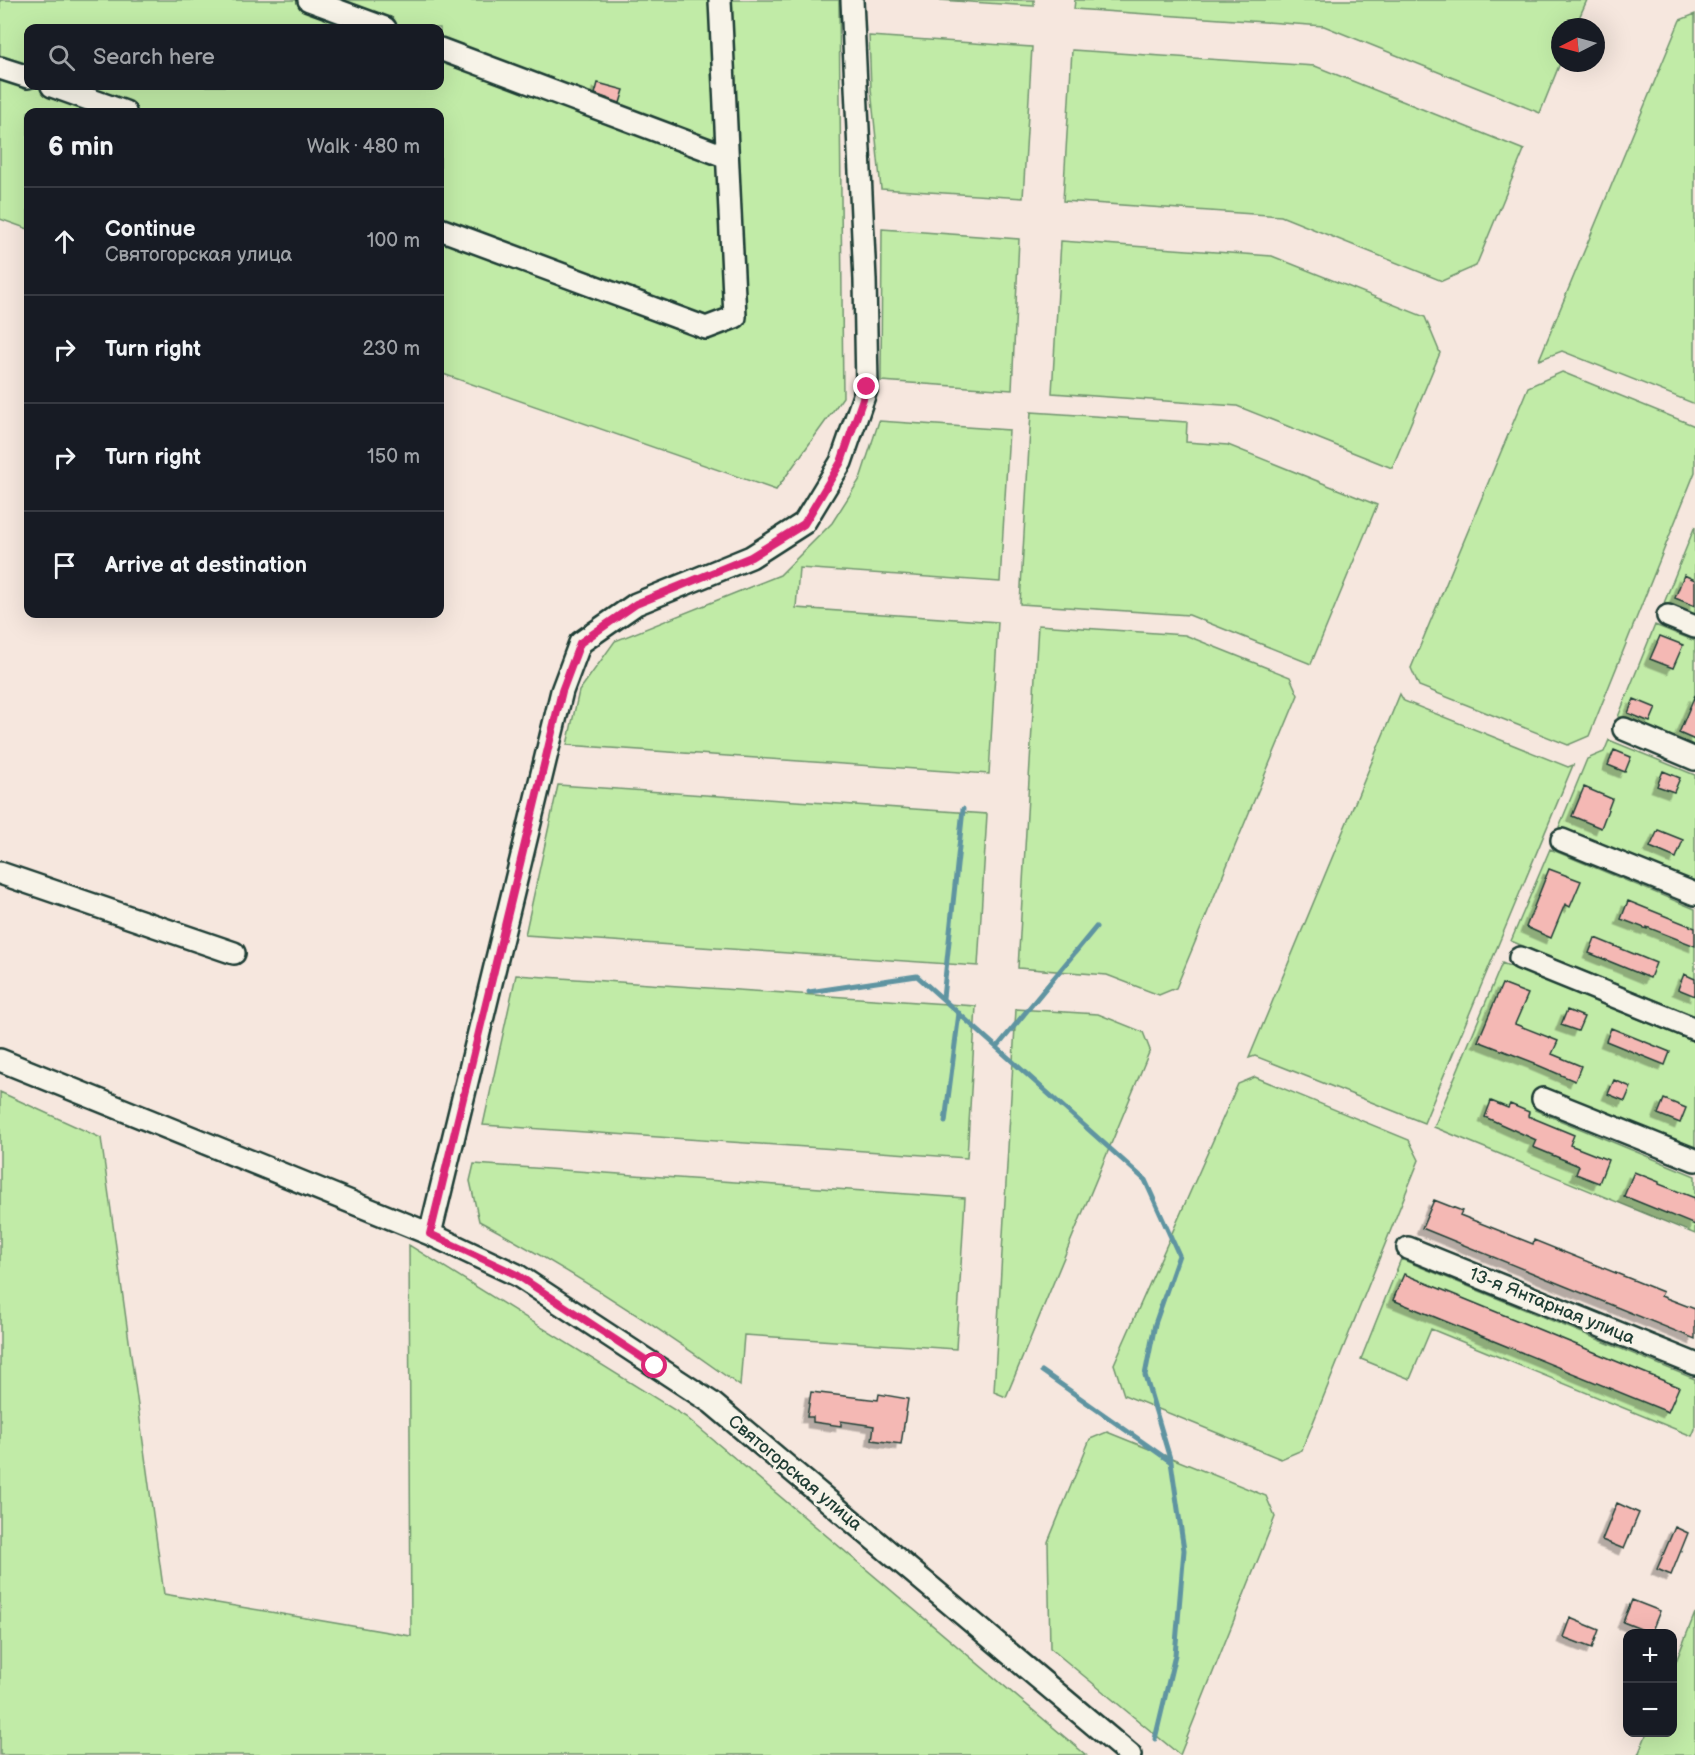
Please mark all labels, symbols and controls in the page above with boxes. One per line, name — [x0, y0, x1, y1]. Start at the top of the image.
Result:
north arrow — [1551, 18, 1605, 72]
search box — [24, 24, 444, 90]
icon: search — [45, 41, 78, 74]
text: Search here — [93, 44, 215, 71]
text: 6 min — [48, 132, 114, 163]
text: Walk · 480 m — [307, 135, 420, 159]
text: Continue — [105, 216, 195, 243]
icon: ahead — [48, 225, 81, 258]
text: 100 m — [367, 229, 420, 253]
text: Святогорская улица — [105, 243, 292, 267]
icon: right — [48, 333, 81, 366]
text: Turn right — [105, 336, 201, 363]
text: 230 m — [363, 337, 420, 361]
route end — [853, 373, 879, 399]
icon: right — [48, 441, 81, 474]
text: Turn right — [105, 444, 201, 471]
text: 150 m — [367, 445, 420, 469]
icon: arrive — [48, 549, 81, 582]
text: Arrive at destination — [105, 552, 307, 579]
street label: 13-я Янтарная улица — [1466, 1263, 1638, 1349]
route start — [641, 1352, 667, 1378]
street label: Святогорская улица — [724, 1411, 867, 1535]
map controls — [1623, 1629, 1677, 1737]
button: + — [1623, 1629, 1677, 1683]
button: − — [1623, 1683, 1677, 1737]

